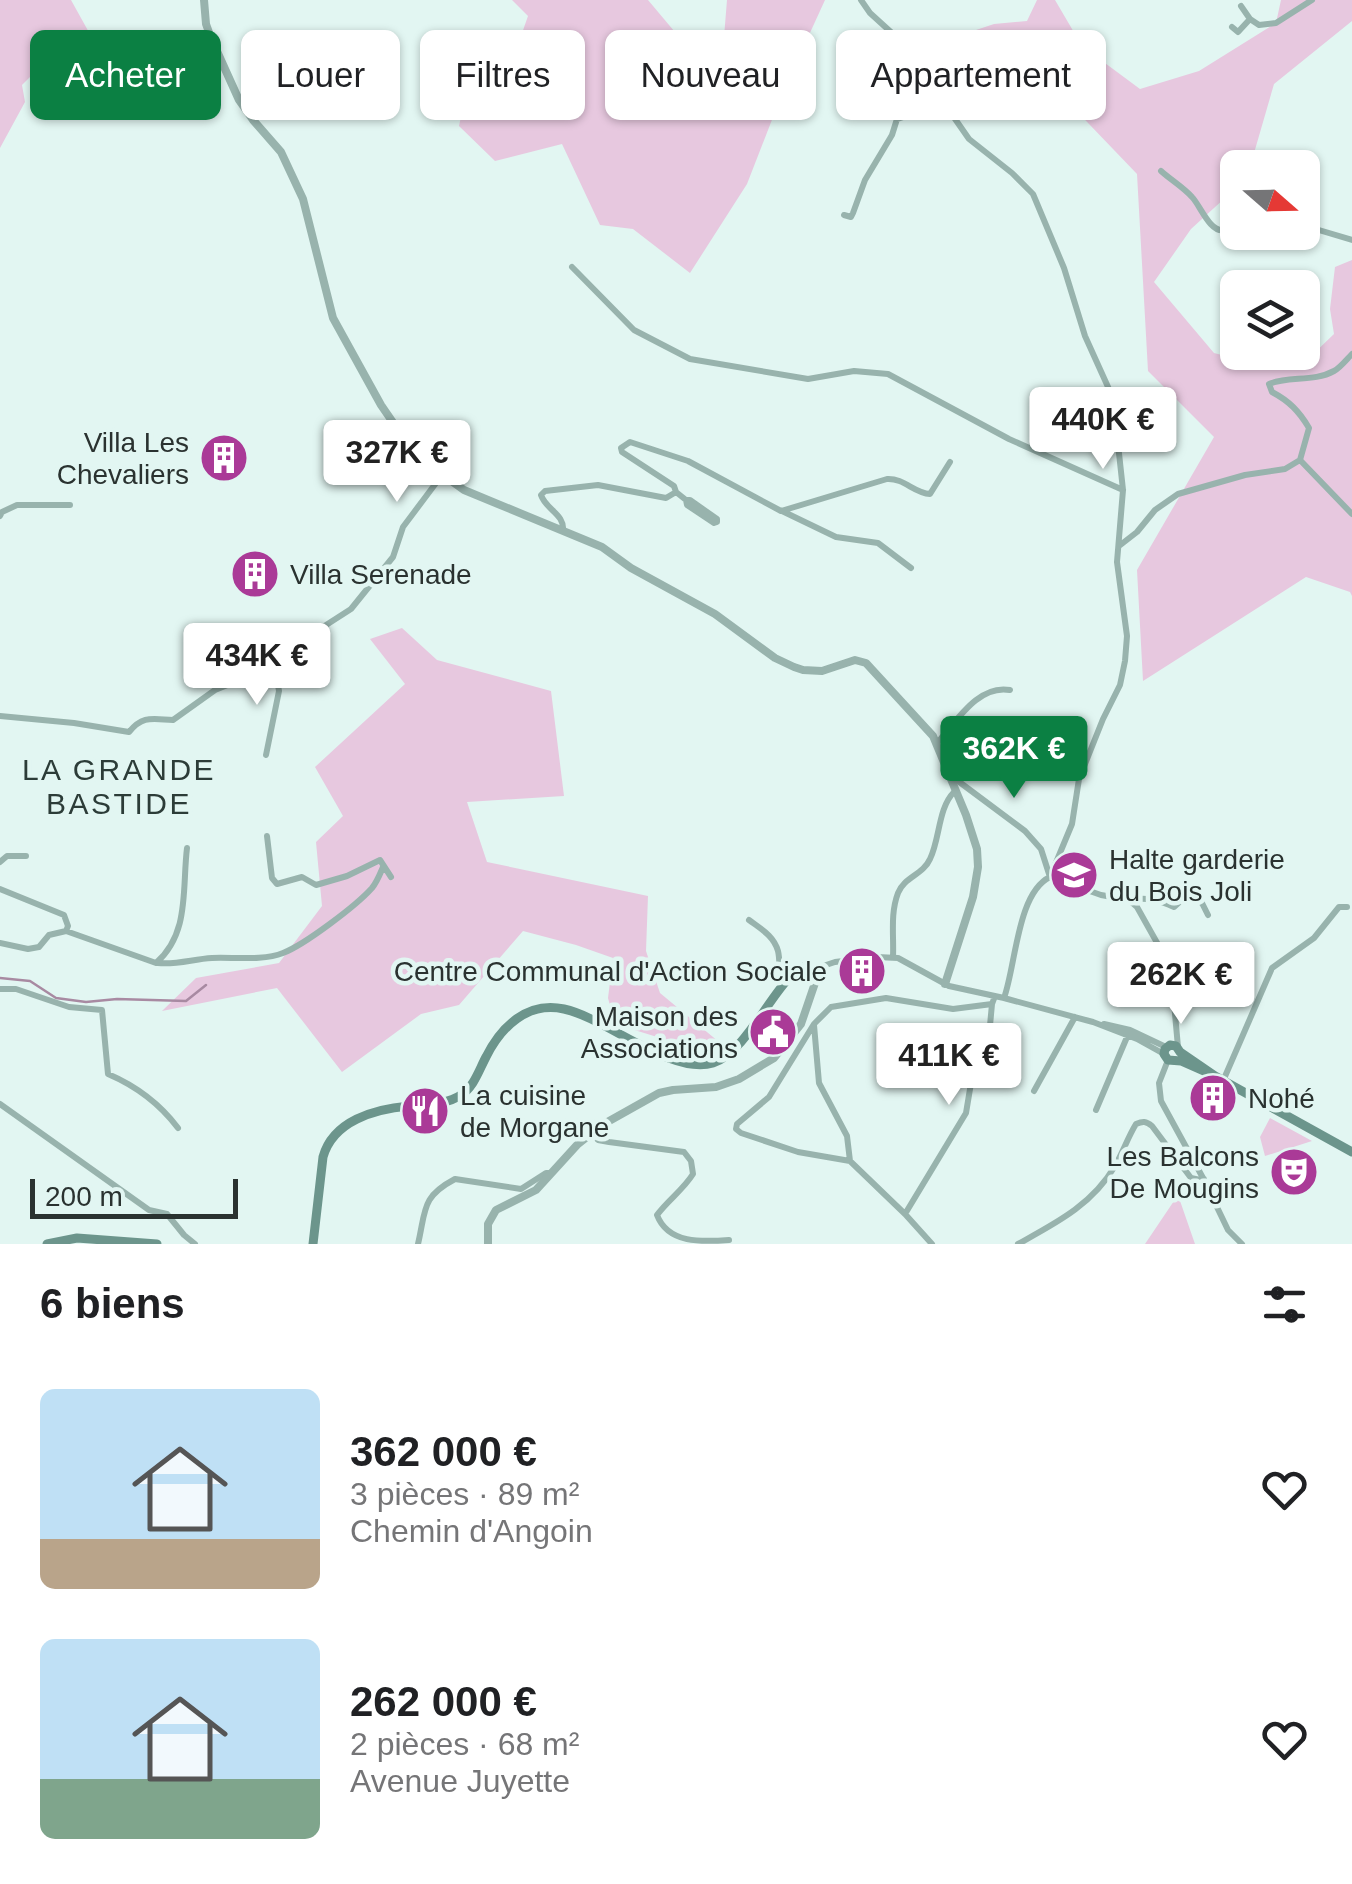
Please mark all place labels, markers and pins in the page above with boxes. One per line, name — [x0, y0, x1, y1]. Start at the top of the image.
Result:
pin: 440K € — [1022, 387, 1184, 472]
pin: 327K € — [316, 420, 478, 505]
place label: Villa Les Chevaliers — [57, 427, 189, 490]
building icon: Villa Les Chevaliers — [198, 432, 250, 484]
building icon: Villa Serenade — [229, 548, 281, 600]
place label: Villa Serenade — [290, 559, 472, 590]
pin: 434K € — [176, 623, 338, 708]
pin: 362K € — [933, 716, 1095, 801]
place label: Halte garderie du Bois Joli — [1109, 844, 1285, 907]
school or university icon: Halte garderie du Bois Joli — [1048, 849, 1100, 901]
pin: 262K € — [1100, 942, 1262, 1027]
building icon: Centre Communal d'Action Sociale — [836, 945, 888, 997]
place label: Centre Communal d'Action Sociale — [394, 956, 827, 987]
place label: Maison des Associations — [581, 1001, 738, 1064]
public building icon: Maison des Associations — [747, 1006, 799, 1058]
pin: 411K € — [868, 1023, 1030, 1108]
building icon: Nohé — [1187, 1072, 1239, 1124]
place label: La cuisine de Morgane — [460, 1080, 609, 1143]
place label: Nohé — [1248, 1083, 1315, 1114]
restaurant icon: La cuisine de Morgane — [399, 1085, 451, 1137]
place label: Les Balcons De Mougins — [1106, 1141, 1259, 1204]
theatre icon: Les Balcons De Mougins — [1268, 1146, 1320, 1198]

